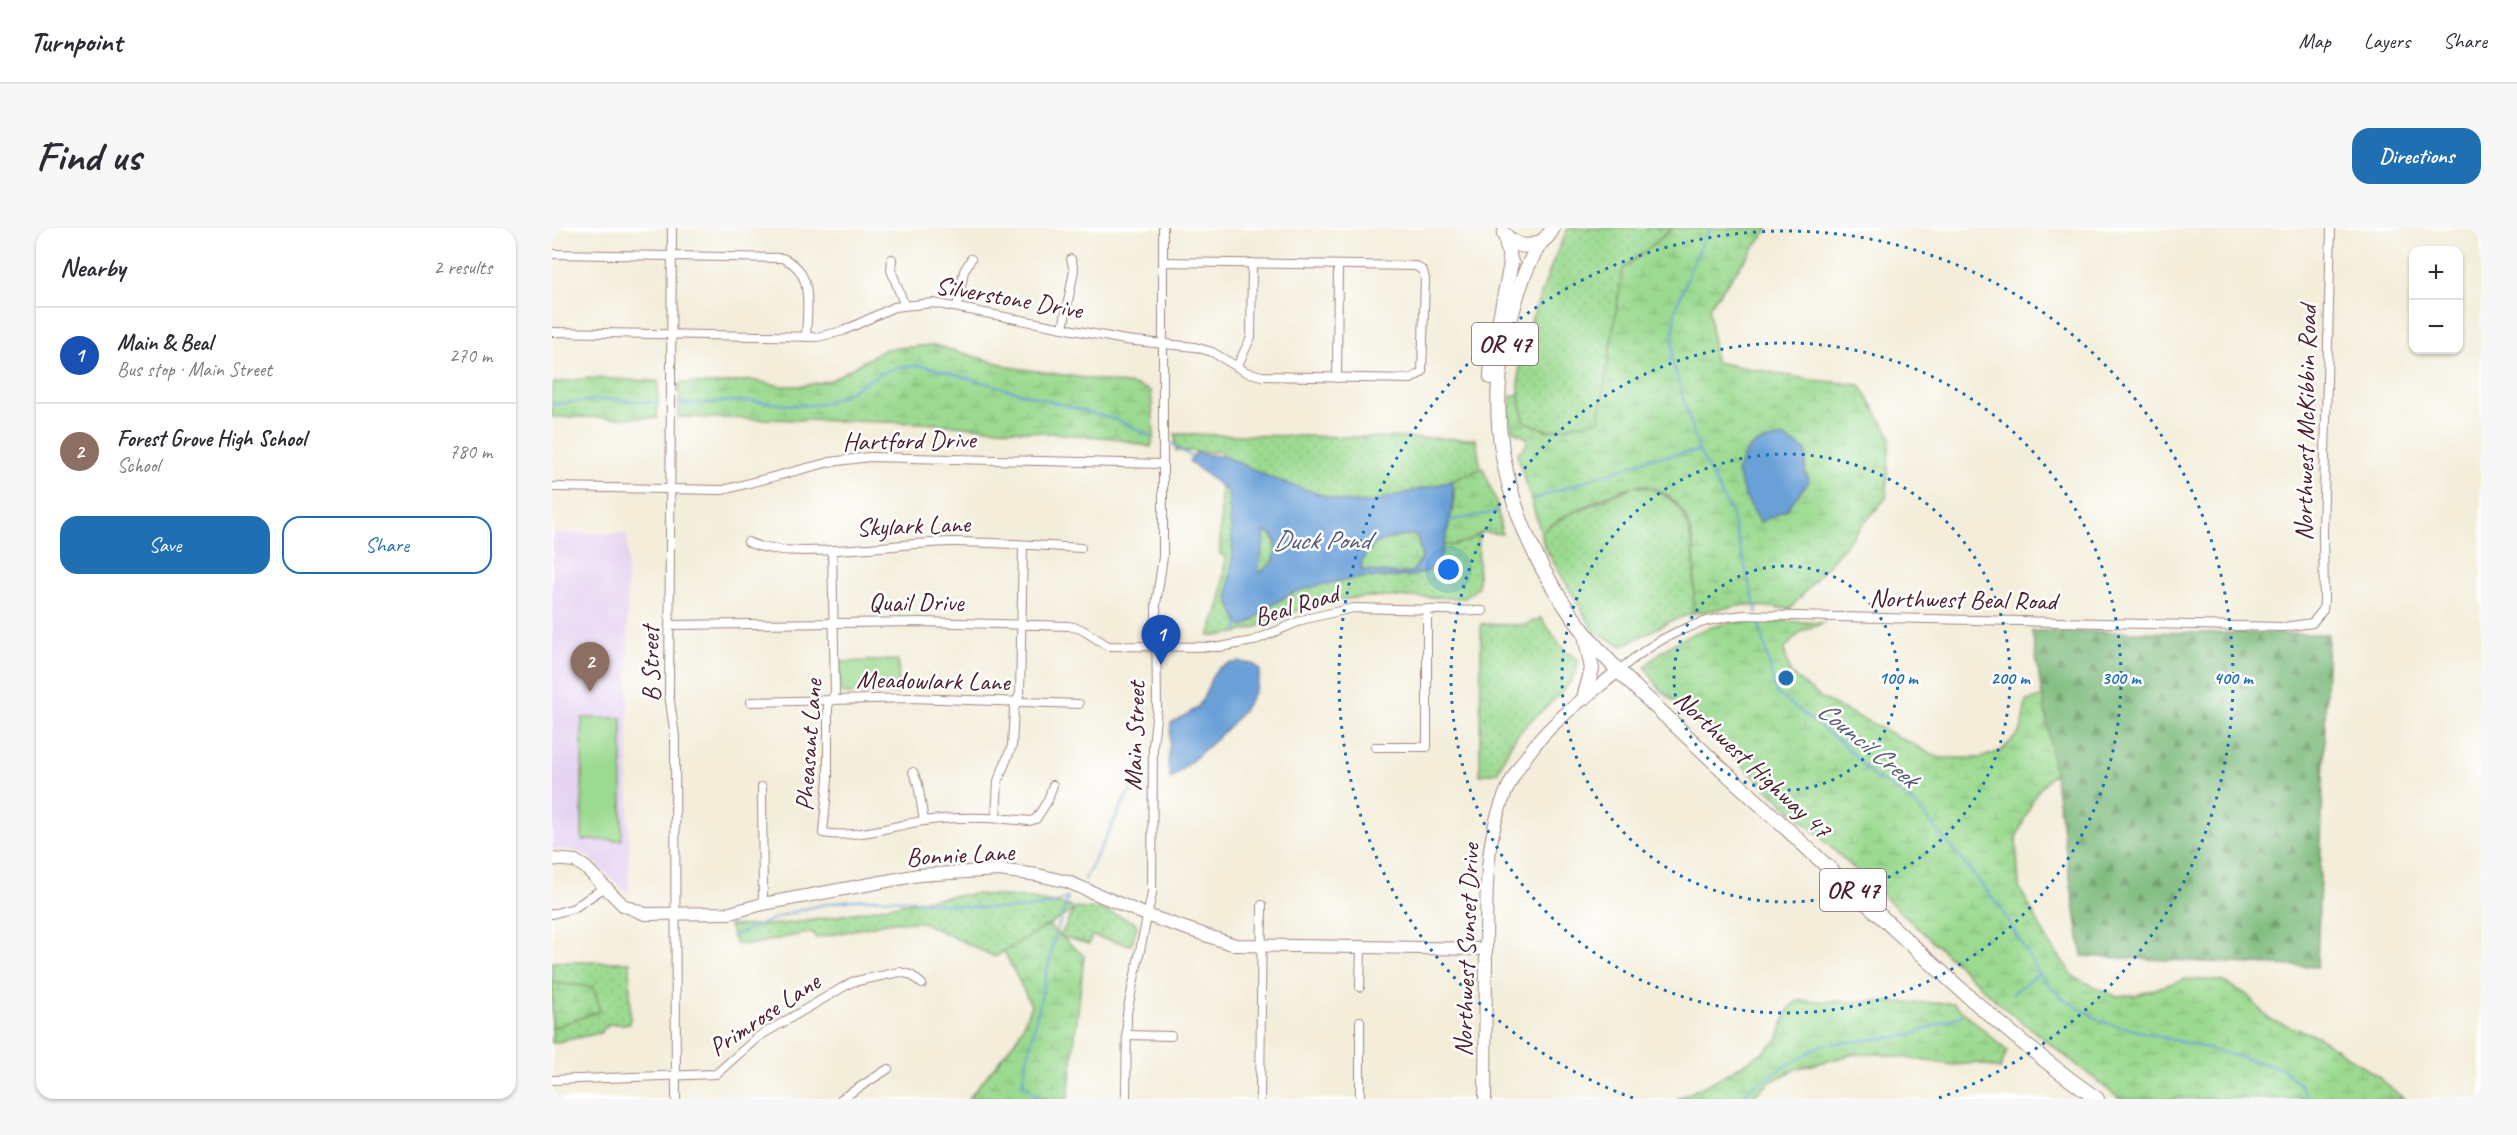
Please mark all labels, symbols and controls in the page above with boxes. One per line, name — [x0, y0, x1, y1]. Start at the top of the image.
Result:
text: Turnpoint — [30, 24, 122, 59]
text: Map — [2298, 28, 2331, 54]
text: Layers — [2364, 28, 2410, 54]
text: Share — [2443, 28, 2487, 54]
button: Directions — [2352, 128, 2481, 184]
text: Find us — [36, 130, 141, 183]
map controls — [2409, 246, 2463, 354]
button: + — [2409, 246, 2463, 300]
text: Nearby — [60, 251, 125, 284]
text: 2 results — [433, 255, 492, 280]
street label: Silverstone Drive — [933, 268, 1086, 327]
button: − — [2409, 300, 2463, 354]
street label: Northwest McKibbin Road — [2287, 301, 2324, 541]
road number: OR 47 — [1472, 323, 1538, 365]
text: Main & Beal — [117, 329, 212, 357]
text: 1 — [75, 343, 84, 368]
text: 270 m — [449, 343, 492, 368]
text: Bus stop · Main Street — [117, 357, 272, 382]
street label: Hartford Drive — [842, 423, 978, 458]
text: Forest Grove High School — [117, 425, 306, 453]
text: 2 — [75, 439, 84, 464]
text: 780 m — [449, 439, 492, 464]
text: School — [117, 453, 160, 478]
street label: Skylark Lane — [856, 507, 972, 544]
button: Save — [60, 516, 270, 574]
button: Share — [282, 516, 492, 574]
water label: Duck Pond — [1273, 523, 1377, 557]
your location — [1434, 555, 1463, 584]
street label: Beal Road — [1250, 576, 1346, 634]
street label: Northwest Beal Road — [1869, 581, 2061, 618]
street label: Quail Drive — [869, 586, 965, 619]
pin: 1 — [1142, 616, 1180, 665]
street label: B Street — [633, 622, 668, 702]
pin: 2 — [570, 642, 609, 692]
street label: Meadowlark Lane — [856, 663, 1011, 698]
text: 100 m — [1879, 667, 1919, 689]
text: 200 m — [1991, 667, 2031, 689]
text: 300 m — [2102, 667, 2142, 689]
text: 400 m — [2214, 667, 2254, 689]
centre of rings — [1776, 668, 1796, 688]
street label: Pheasant Lane — [787, 677, 830, 812]
street label: Main Street — [1116, 679, 1153, 791]
street label: Northwest Highway 47 — [1667, 683, 1839, 847]
water label: Council Creek — [1811, 693, 1929, 798]
street label: Bonnie Lane — [905, 835, 1017, 874]
street label: Northwest Sunset Drive — [1446, 842, 1487, 1057]
road number: OR 47 — [1820, 869, 1886, 911]
street label: Primrose Lane — [702, 964, 827, 1064]

